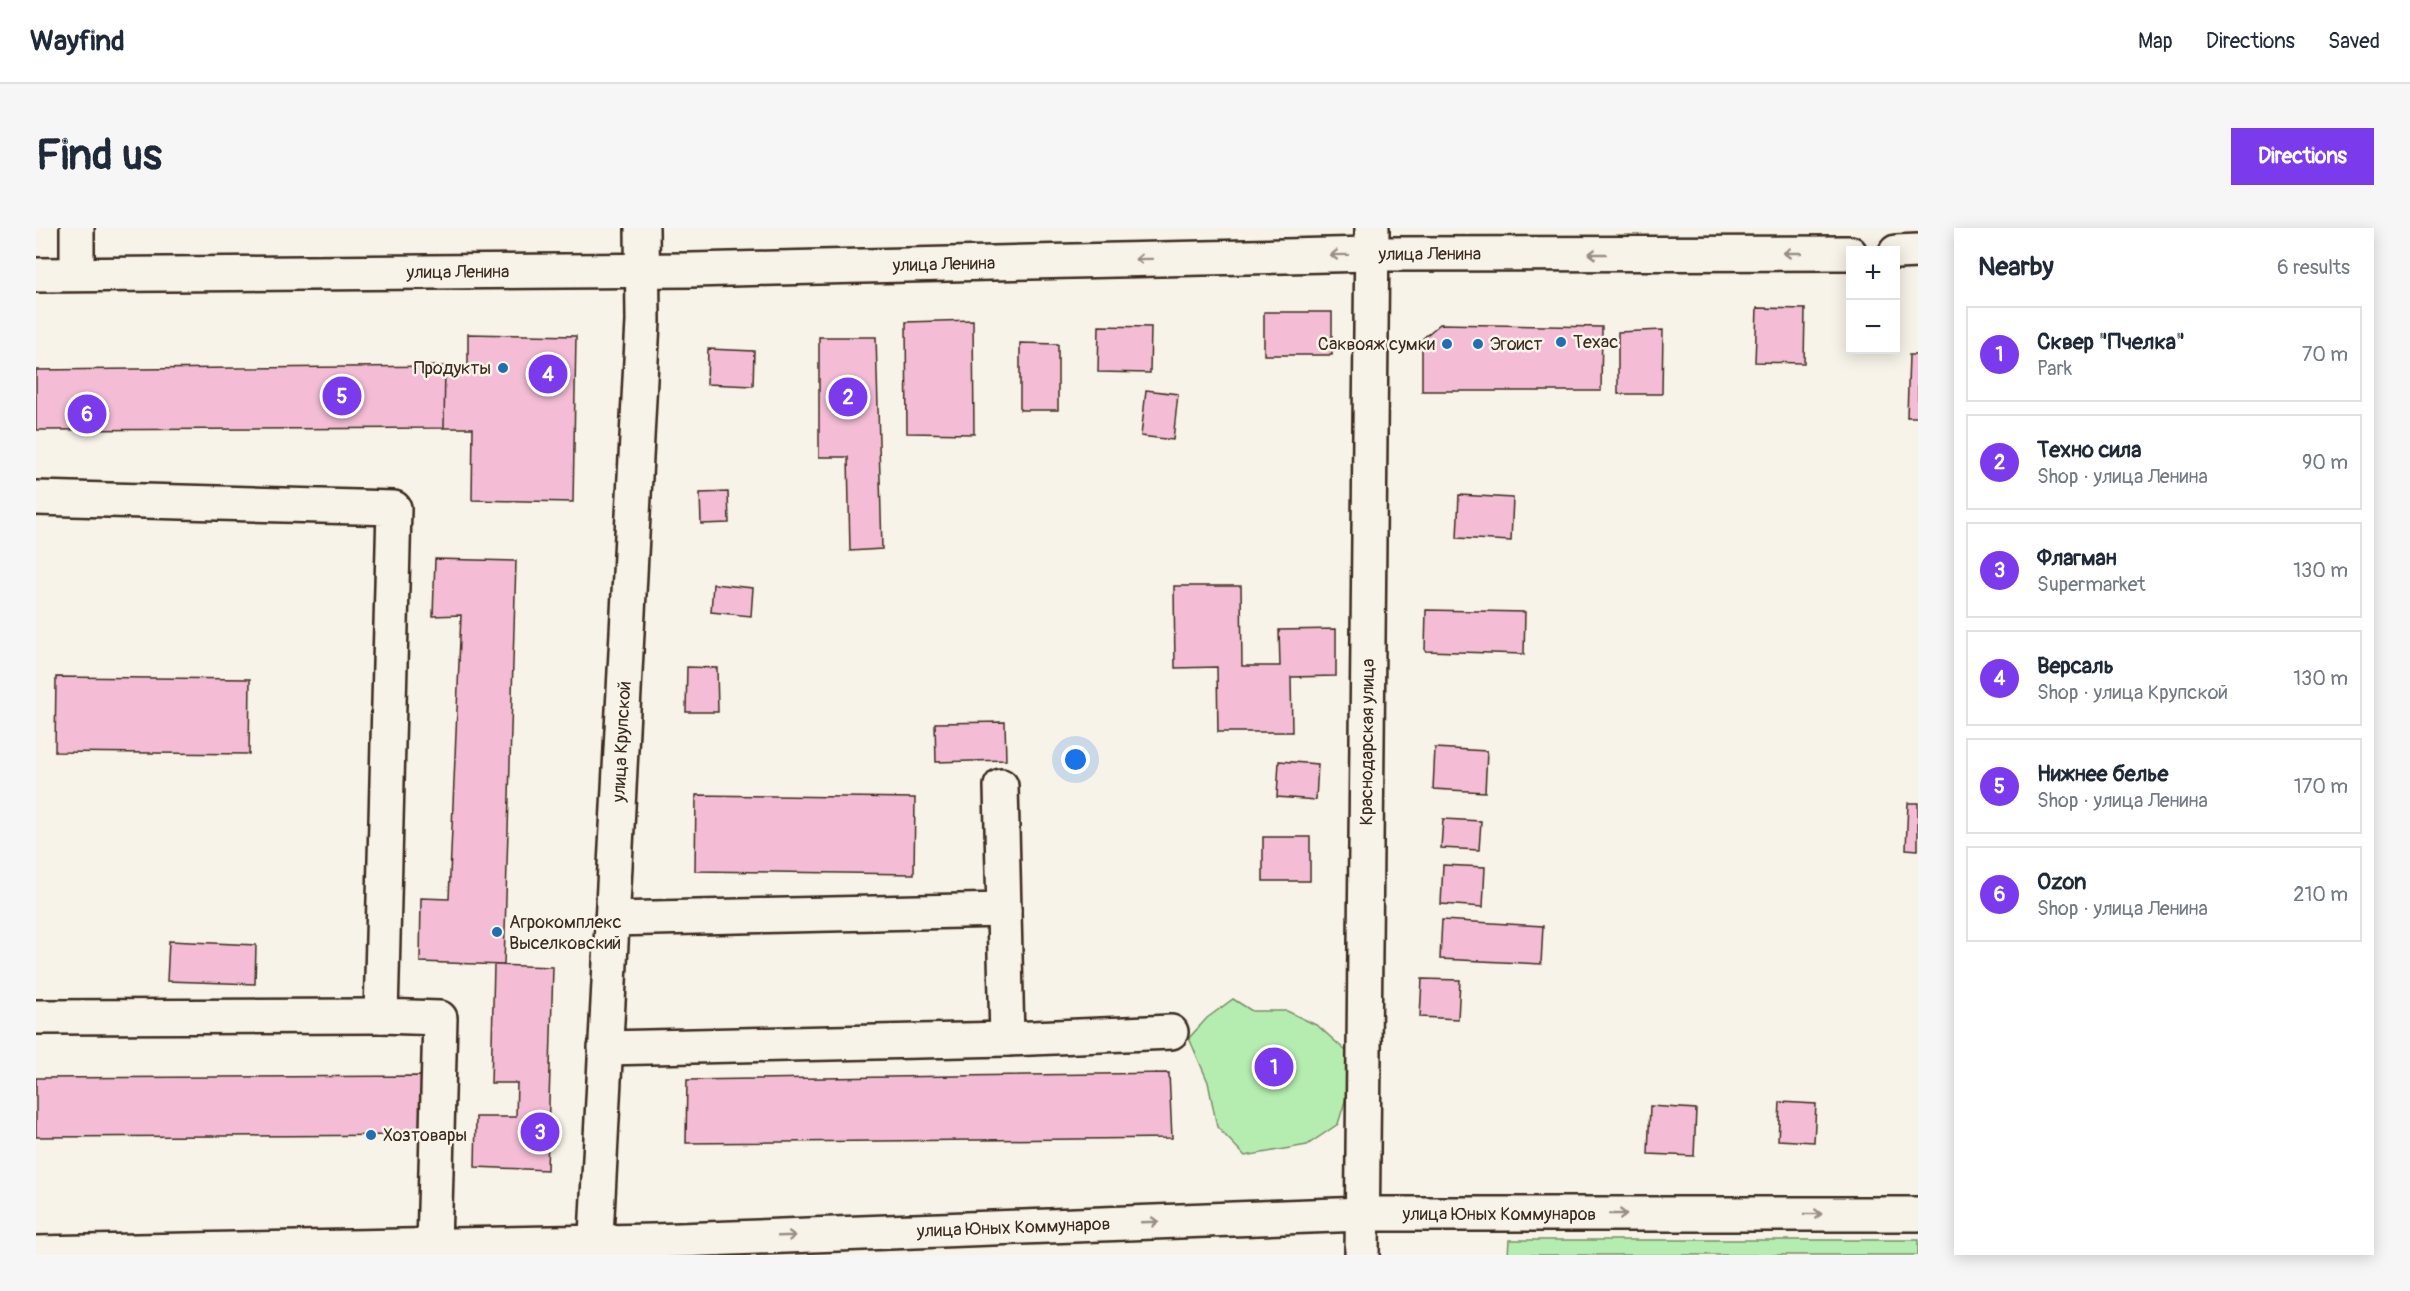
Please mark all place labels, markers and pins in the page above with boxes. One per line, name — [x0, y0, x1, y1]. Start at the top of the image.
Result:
place label: Техас — [1573, 331, 1618, 354]
place label: Саквояж сумки — [1318, 333, 1435, 356]
place label: Эгоист — [1490, 333, 1542, 356]
marker: Техас — [1554, 335, 1568, 349]
marker: Саквояж сумки — [1440, 337, 1454, 351]
marker: Эгоист — [1471, 337, 1485, 351]
pin: 4 — [528, 352, 568, 396]
place label: Продукты — [414, 357, 491, 380]
marker: Продукты — [496, 361, 510, 375]
pin: 5 — [322, 374, 362, 418]
pin: 2 — [828, 374, 868, 420]
pin: 6 — [68, 392, 106, 436]
place label: Агрокомплекс Выселковский — [509, 911, 622, 955]
marker: Агрокомплекс Выселковский — [490, 925, 504, 939]
pin: 1 — [1254, 1044, 1294, 1090]
pin: 3 — [520, 1110, 560, 1154]
place label: Хозтовары — [383, 1124, 467, 1147]
marker: Хозтовары — [364, 1128, 378, 1142]

